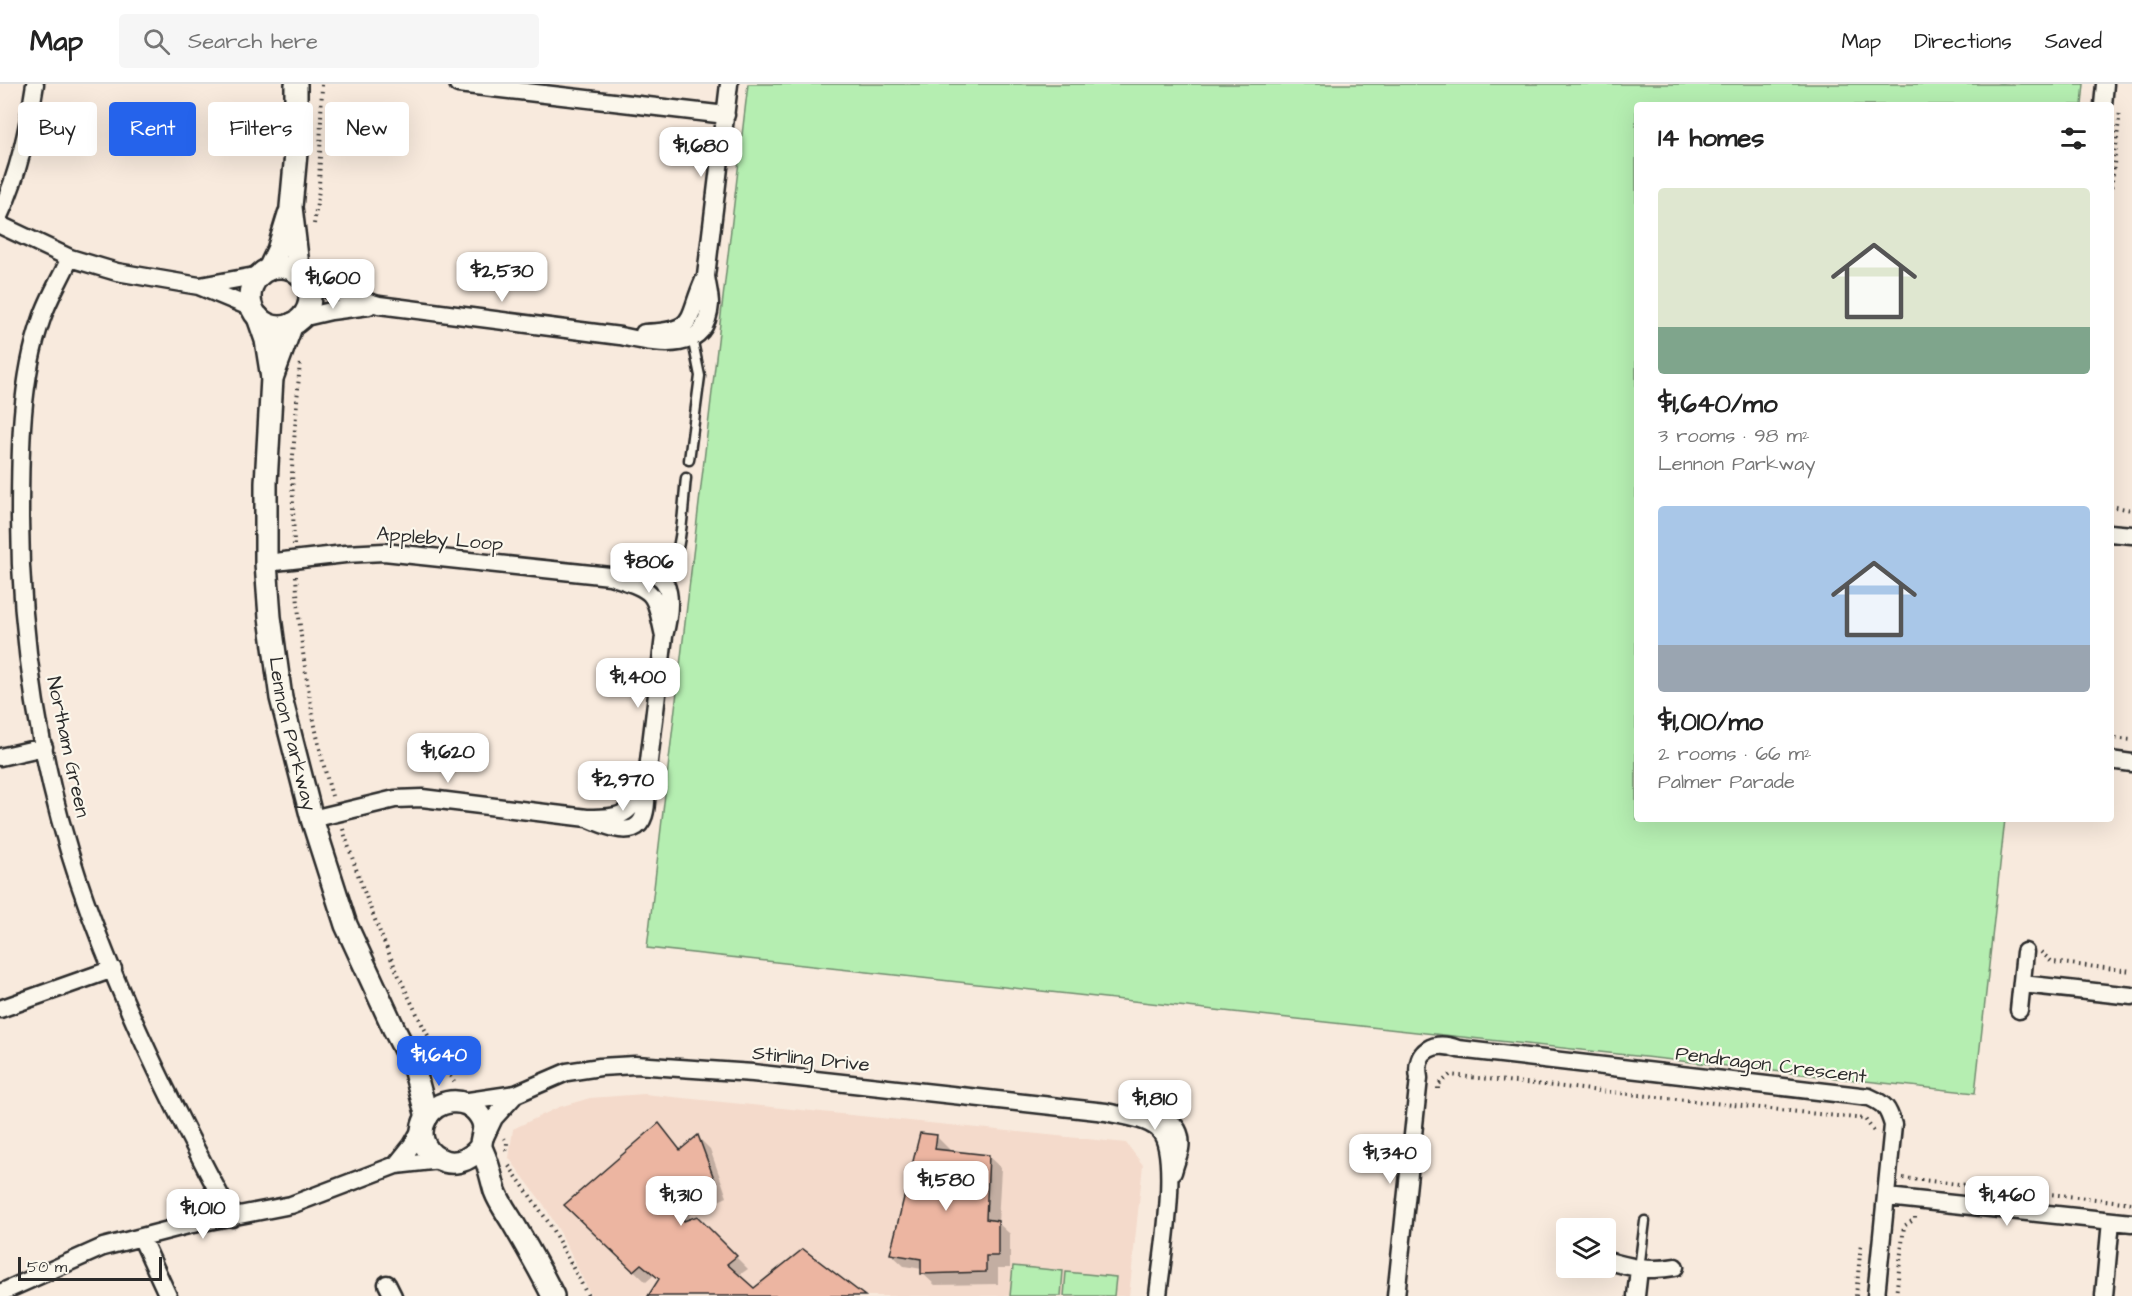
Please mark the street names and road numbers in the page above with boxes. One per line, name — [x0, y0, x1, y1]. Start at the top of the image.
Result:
street label: Appleby Loop — [376, 520, 504, 559]
street label: Lennon Parkway — [262, 655, 323, 814]
street label: Northam Green — [39, 674, 97, 820]
street label: Stirling Drive — [751, 1039, 871, 1080]
street label: Pendragon Crescent — [1674, 1039, 1868, 1092]

